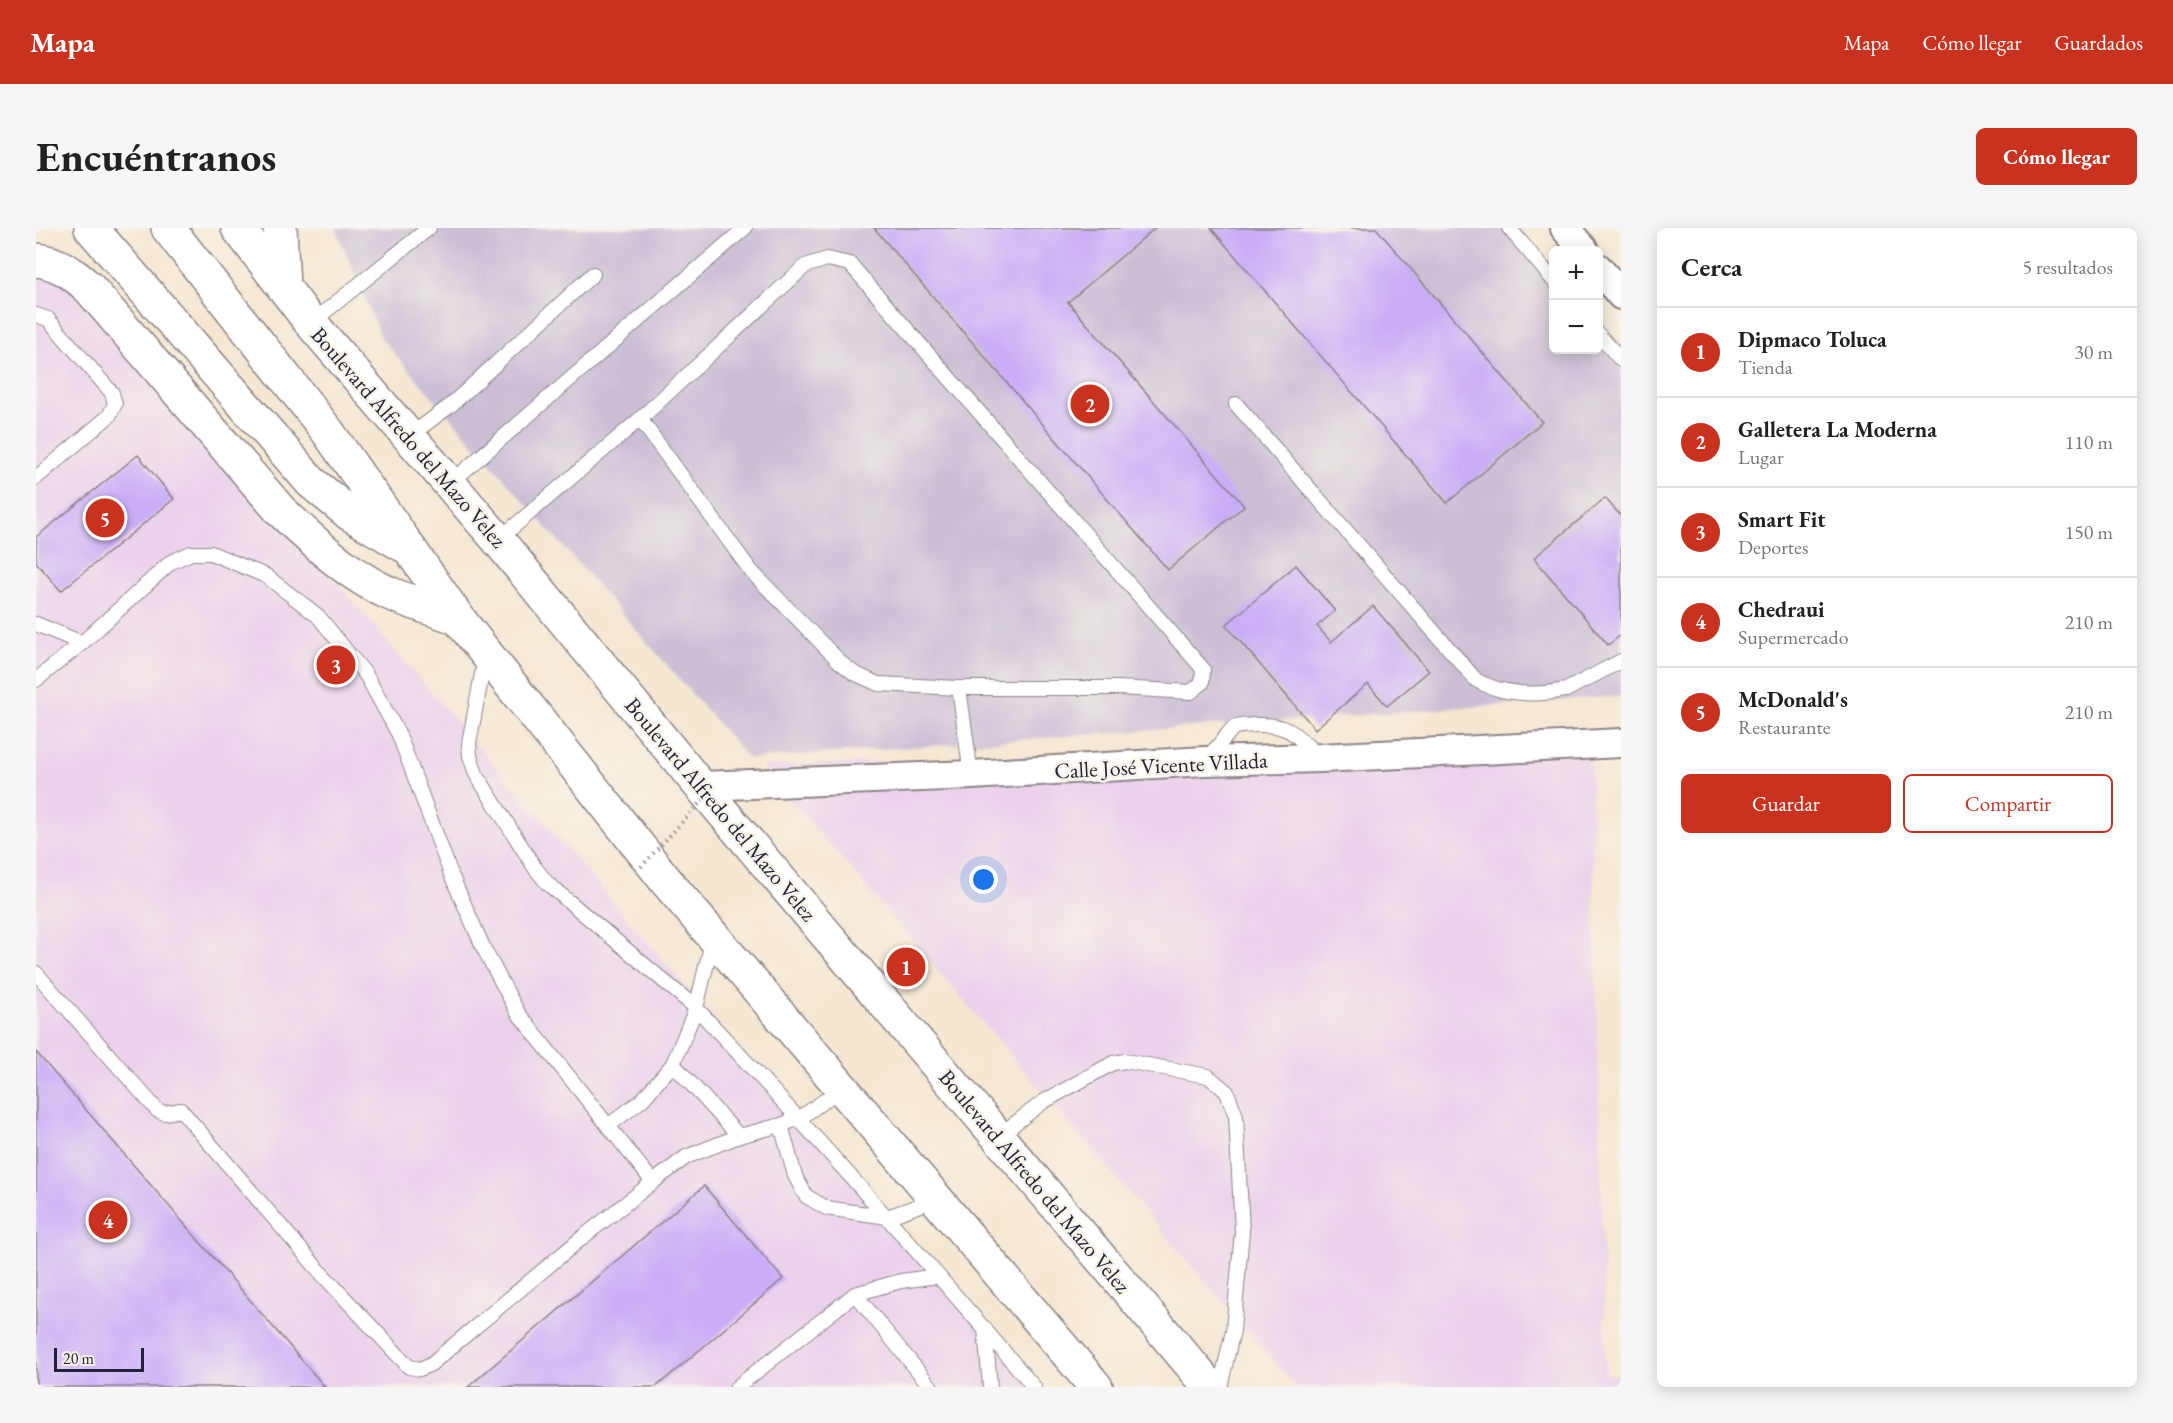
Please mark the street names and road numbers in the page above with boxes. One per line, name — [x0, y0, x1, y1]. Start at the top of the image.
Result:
street label: Boulevard Alfredo del Mazo Velez — [305, 321, 513, 554]
street label: Boulevard Alfredo del Mazo Velez — [618, 691, 823, 928]
street label: Calle José Vicente Villada — [1054, 745, 1269, 786]
street label: Boulevard Alfredo del Mazo Velez — [932, 1063, 1137, 1300]

